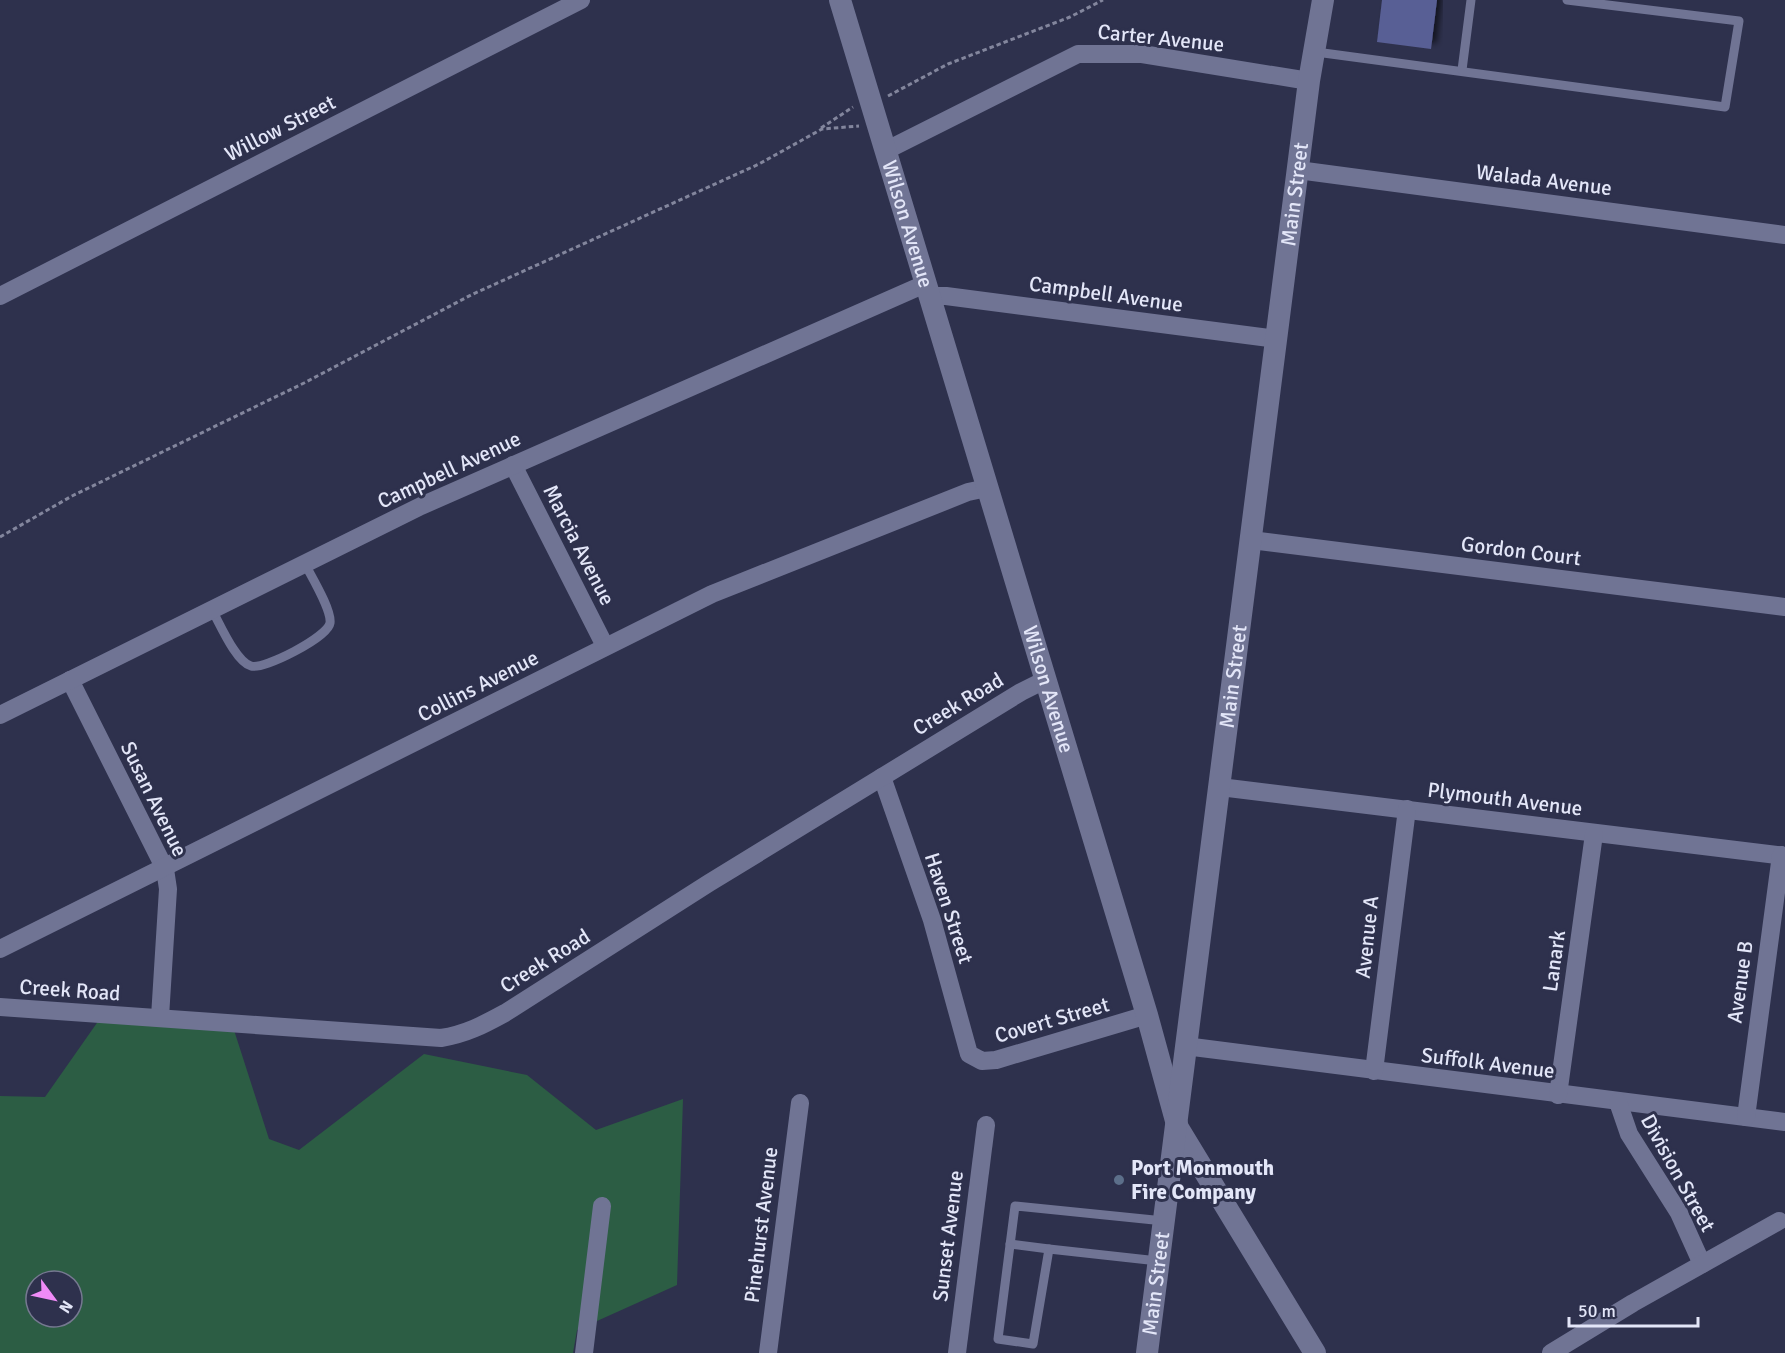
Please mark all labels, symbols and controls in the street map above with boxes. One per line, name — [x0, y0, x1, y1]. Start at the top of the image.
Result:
street label: Carter Avenue — [1096, 18, 1226, 58]
street label: Willow Street — [220, 89, 340, 167]
street label: Main Street — [1275, 141, 1314, 248]
street label: Wilson Avenue — [876, 157, 939, 291]
street label: Walada Avenue — [1475, 159, 1613, 201]
street label: Campbell Avenue — [1027, 270, 1185, 318]
street label: Campbell Avenue — [373, 425, 525, 515]
street label: Marcia Avenue — [538, 480, 620, 610]
street label: Gordon Court — [1460, 531, 1582, 571]
street label: Wilson Avenue — [1017, 622, 1080, 756]
street label: Main Street — [1214, 623, 1253, 730]
street label: Collins Avenue — [413, 644, 543, 728]
street label: Creek Road — [908, 667, 1008, 741]
street label: Susan Avenue — [115, 737, 193, 861]
street label: Plymouth Avenue — [1426, 777, 1584, 821]
street label: Haven Street — [919, 849, 979, 967]
street label: Avenue A — [1350, 894, 1384, 980]
street label: Creek Road — [495, 923, 595, 999]
street label: Lanark — [1537, 928, 1571, 993]
street label: Avenue B — [1721, 939, 1759, 1025]
street label: Creek Road — [19, 974, 121, 1006]
street label: Covert Street — [992, 991, 1112, 1049]
street label: Suffolk Avenue — [1420, 1042, 1556, 1084]
street label: Division Street — [1635, 1110, 1721, 1236]
street label: Pinehurst Avenue — [739, 1145, 783, 1305]
place label: Port Monmouth Fire Company — [1131, 1155, 1274, 1205]
street label: Sunset Avenue — [927, 1169, 969, 1303]
marker: Port Monmouth Fire Company — [1112, 1173, 1126, 1187]
street label: Main Street — [1136, 1230, 1175, 1337]
north arrow — [24, 1269, 84, 1329]
scale bar — [1569, 1290, 1698, 1328]
text: N — [54, 1297, 77, 1317]
text: 50 m — [1578, 1300, 1616, 1322]

